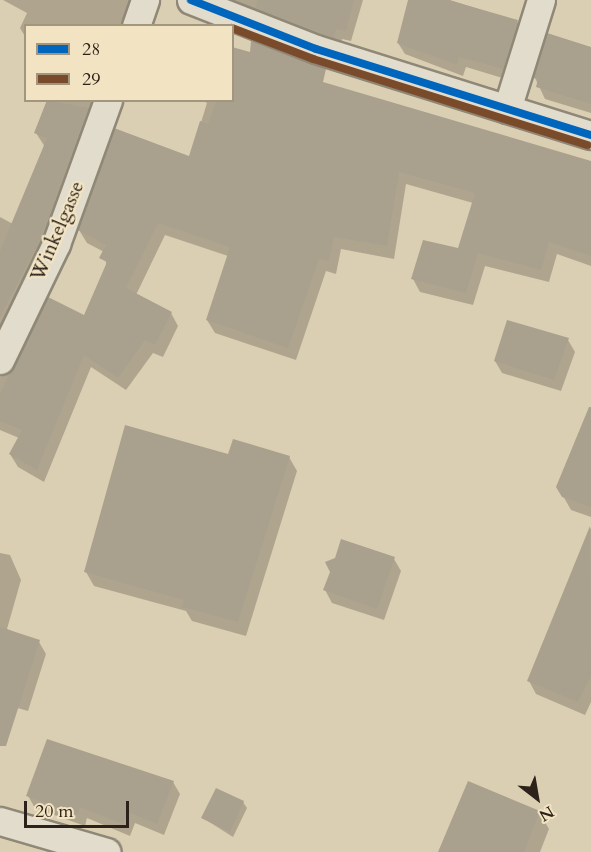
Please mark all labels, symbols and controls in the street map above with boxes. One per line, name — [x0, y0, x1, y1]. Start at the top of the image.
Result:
legend — [24, 24, 234, 102]
text: 28 — [82, 37, 100, 62]
text: 29 — [82, 67, 100, 92]
street label: Winkelgasse — [25, 177, 89, 285]
north arrow — [507, 768, 567, 828]
scale bar — [27, 789, 132, 827]
text: 20 m — [35, 799, 74, 824]
text: N — [535, 800, 558, 826]

